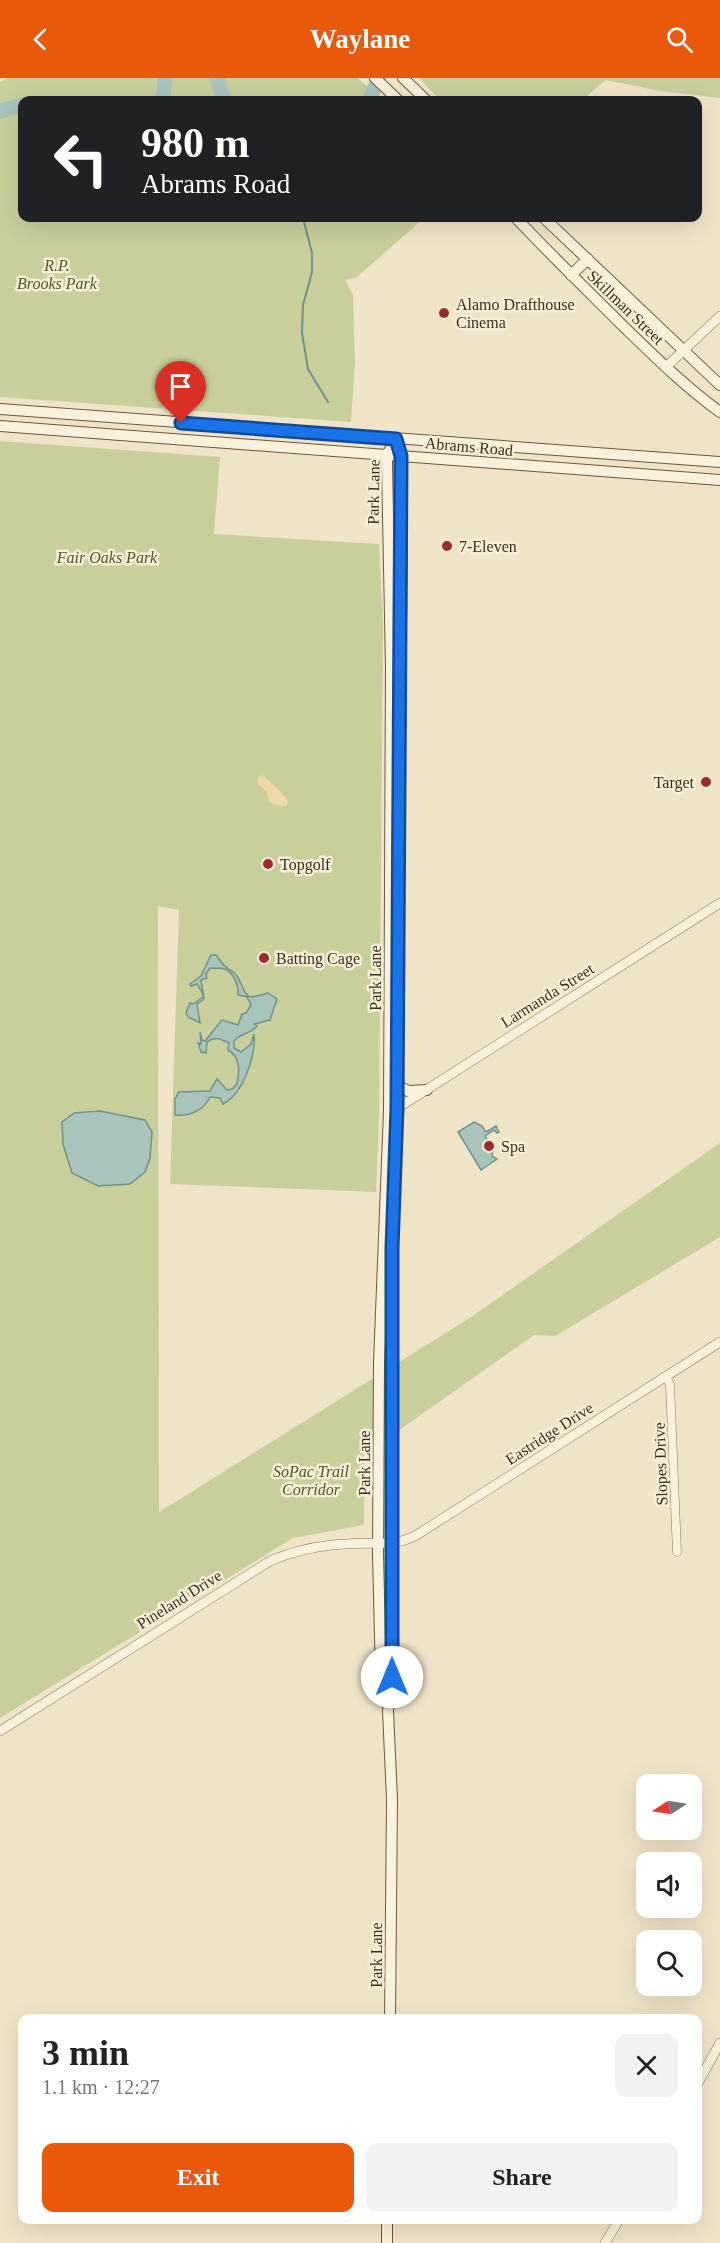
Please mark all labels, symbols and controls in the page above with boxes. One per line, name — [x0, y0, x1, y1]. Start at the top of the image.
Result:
icon: back — [24, 23, 57, 56]
icon: search — [663, 23, 696, 56]
text: Waylane — [310, 24, 410, 54]
icon: left — [42, 120, 120, 198]
text: 980 m — [141, 120, 250, 166]
text: Abrams Road — [141, 169, 290, 199]
park label: R.P. Brooks Park — [17, 257, 98, 292]
street label: Skillman Street — [584, 267, 668, 348]
place label: Alamo Drafthouse Cinema — [456, 296, 575, 331]
marker: Alamo Drafthouse Cinema — [437, 306, 451, 320]
pin — [155, 361, 206, 423]
icon: arrive — [164, 370, 197, 403]
street label: Abrams Road — [424, 434, 514, 459]
street label: Park Lane — [364, 459, 383, 525]
place label: 7-Eleven — [459, 538, 517, 555]
marker: 7-Eleven — [440, 539, 454, 553]
park label: Fair Oaks Park — [56, 549, 158, 566]
place label: Target — [654, 774, 695, 792]
marker: Target — [699, 775, 713, 789]
place label: Topgolf — [280, 856, 331, 874]
marker: Topgolf — [261, 857, 275, 871]
street label: Park Lane — [367, 945, 384, 1011]
place label: Batting Cage — [276, 950, 360, 968]
marker: Batting Cage — [257, 951, 271, 965]
street label: Larmanda Street — [498, 960, 597, 1031]
place label: Spa — [501, 1138, 525, 1156]
marker: Spa — [482, 1139, 496, 1153]
street label: Eastridge Drive — [502, 1399, 597, 1469]
street label: Slopes Drive — [651, 1422, 671, 1506]
street label: Park Lane — [356, 1430, 373, 1496]
park label: SoPac Trail Corridor — [273, 1463, 350, 1498]
street label: Pineland Drive — [134, 1567, 225, 1632]
position arrow — [360, 1645, 424, 1709]
north arrow — [636, 1774, 702, 1840]
map controls — [636, 1774, 702, 1996]
button: sound — [636, 1852, 702, 1918]
street label: Park Lane — [368, 1922, 385, 1988]
button: search — [636, 1930, 702, 1996]
text: 3 min — [42, 2033, 129, 2073]
button: close — [615, 2034, 678, 2097]
text: 1.1 km · 12:27 — [42, 2076, 160, 2098]
button: Exit — [42, 2143, 354, 2212]
button: Share — [366, 2143, 678, 2212]

